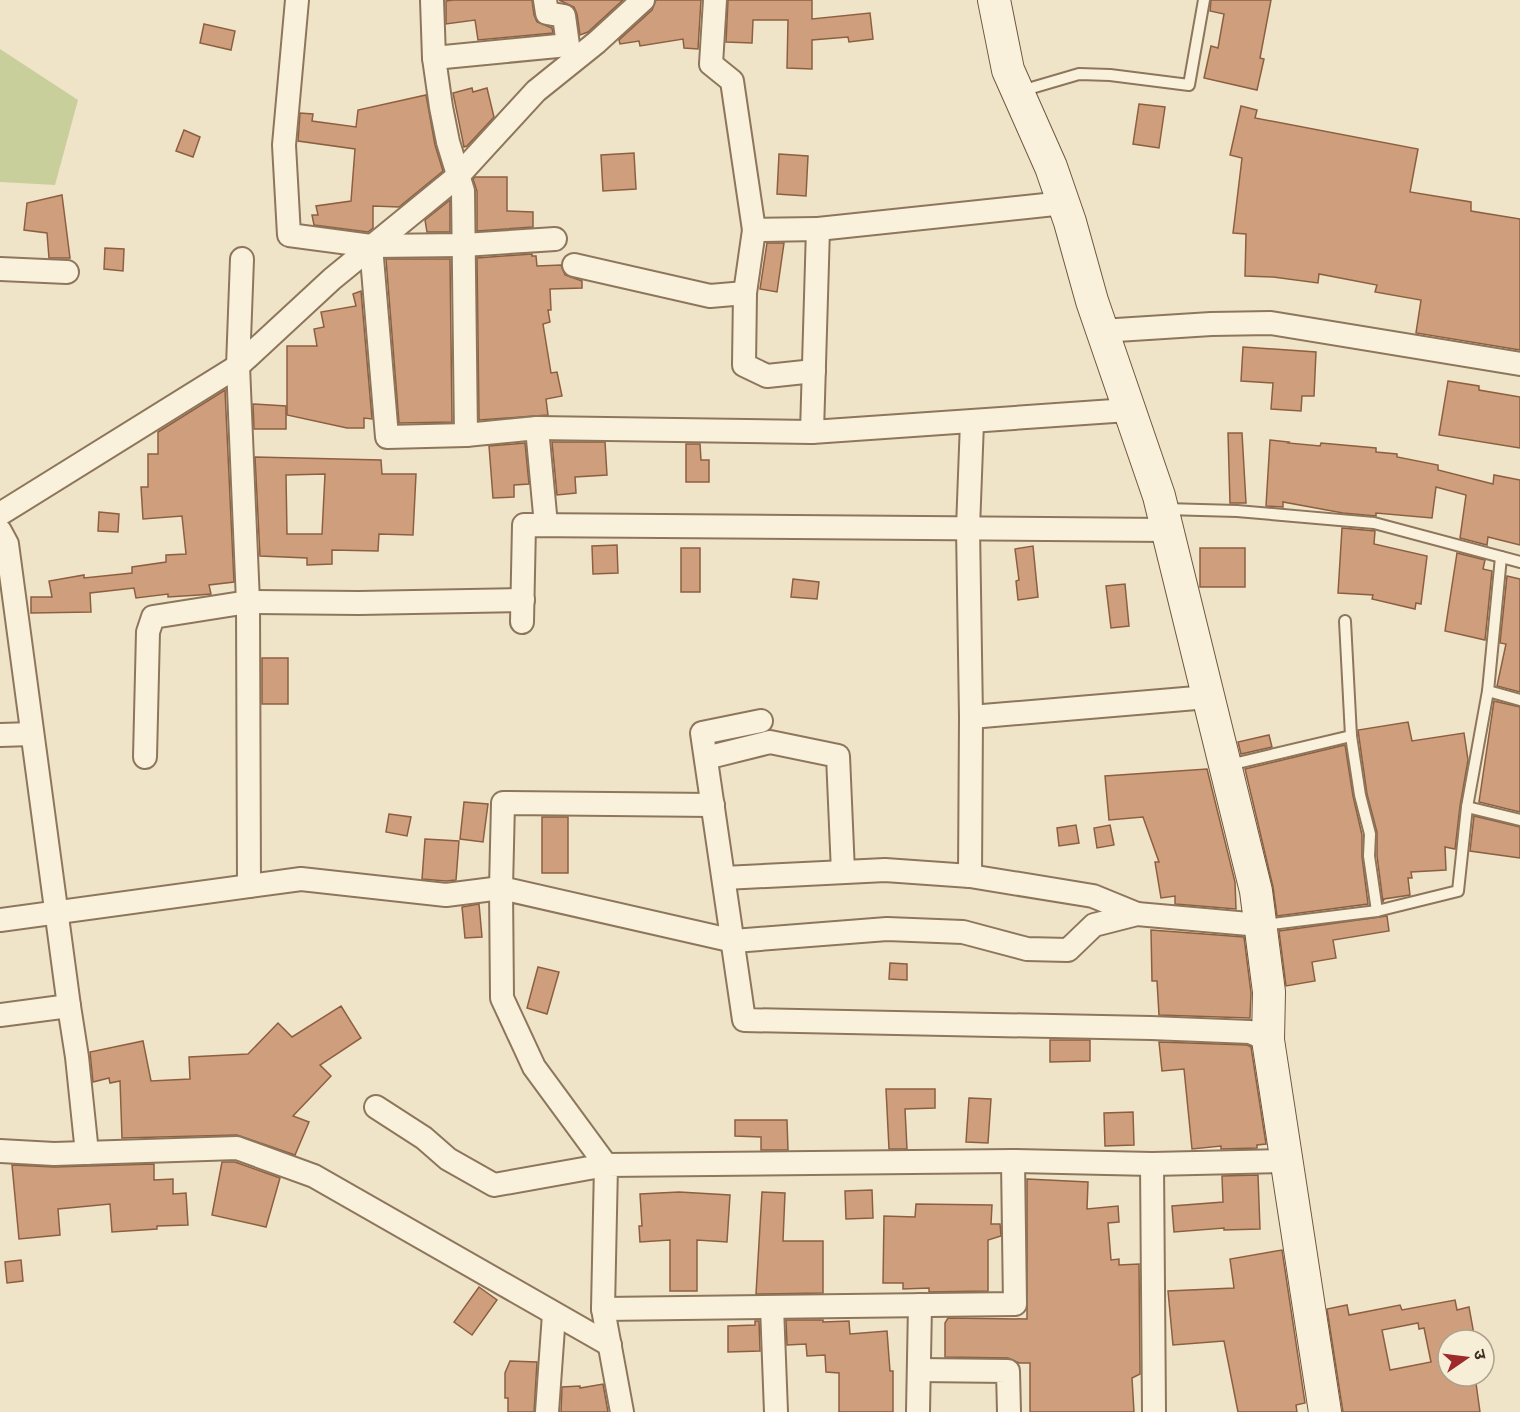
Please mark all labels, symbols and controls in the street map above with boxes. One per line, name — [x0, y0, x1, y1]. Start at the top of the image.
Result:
north arrow — [1436, 1328, 1496, 1388]
text: उ — [1470, 1348, 1491, 1362]

